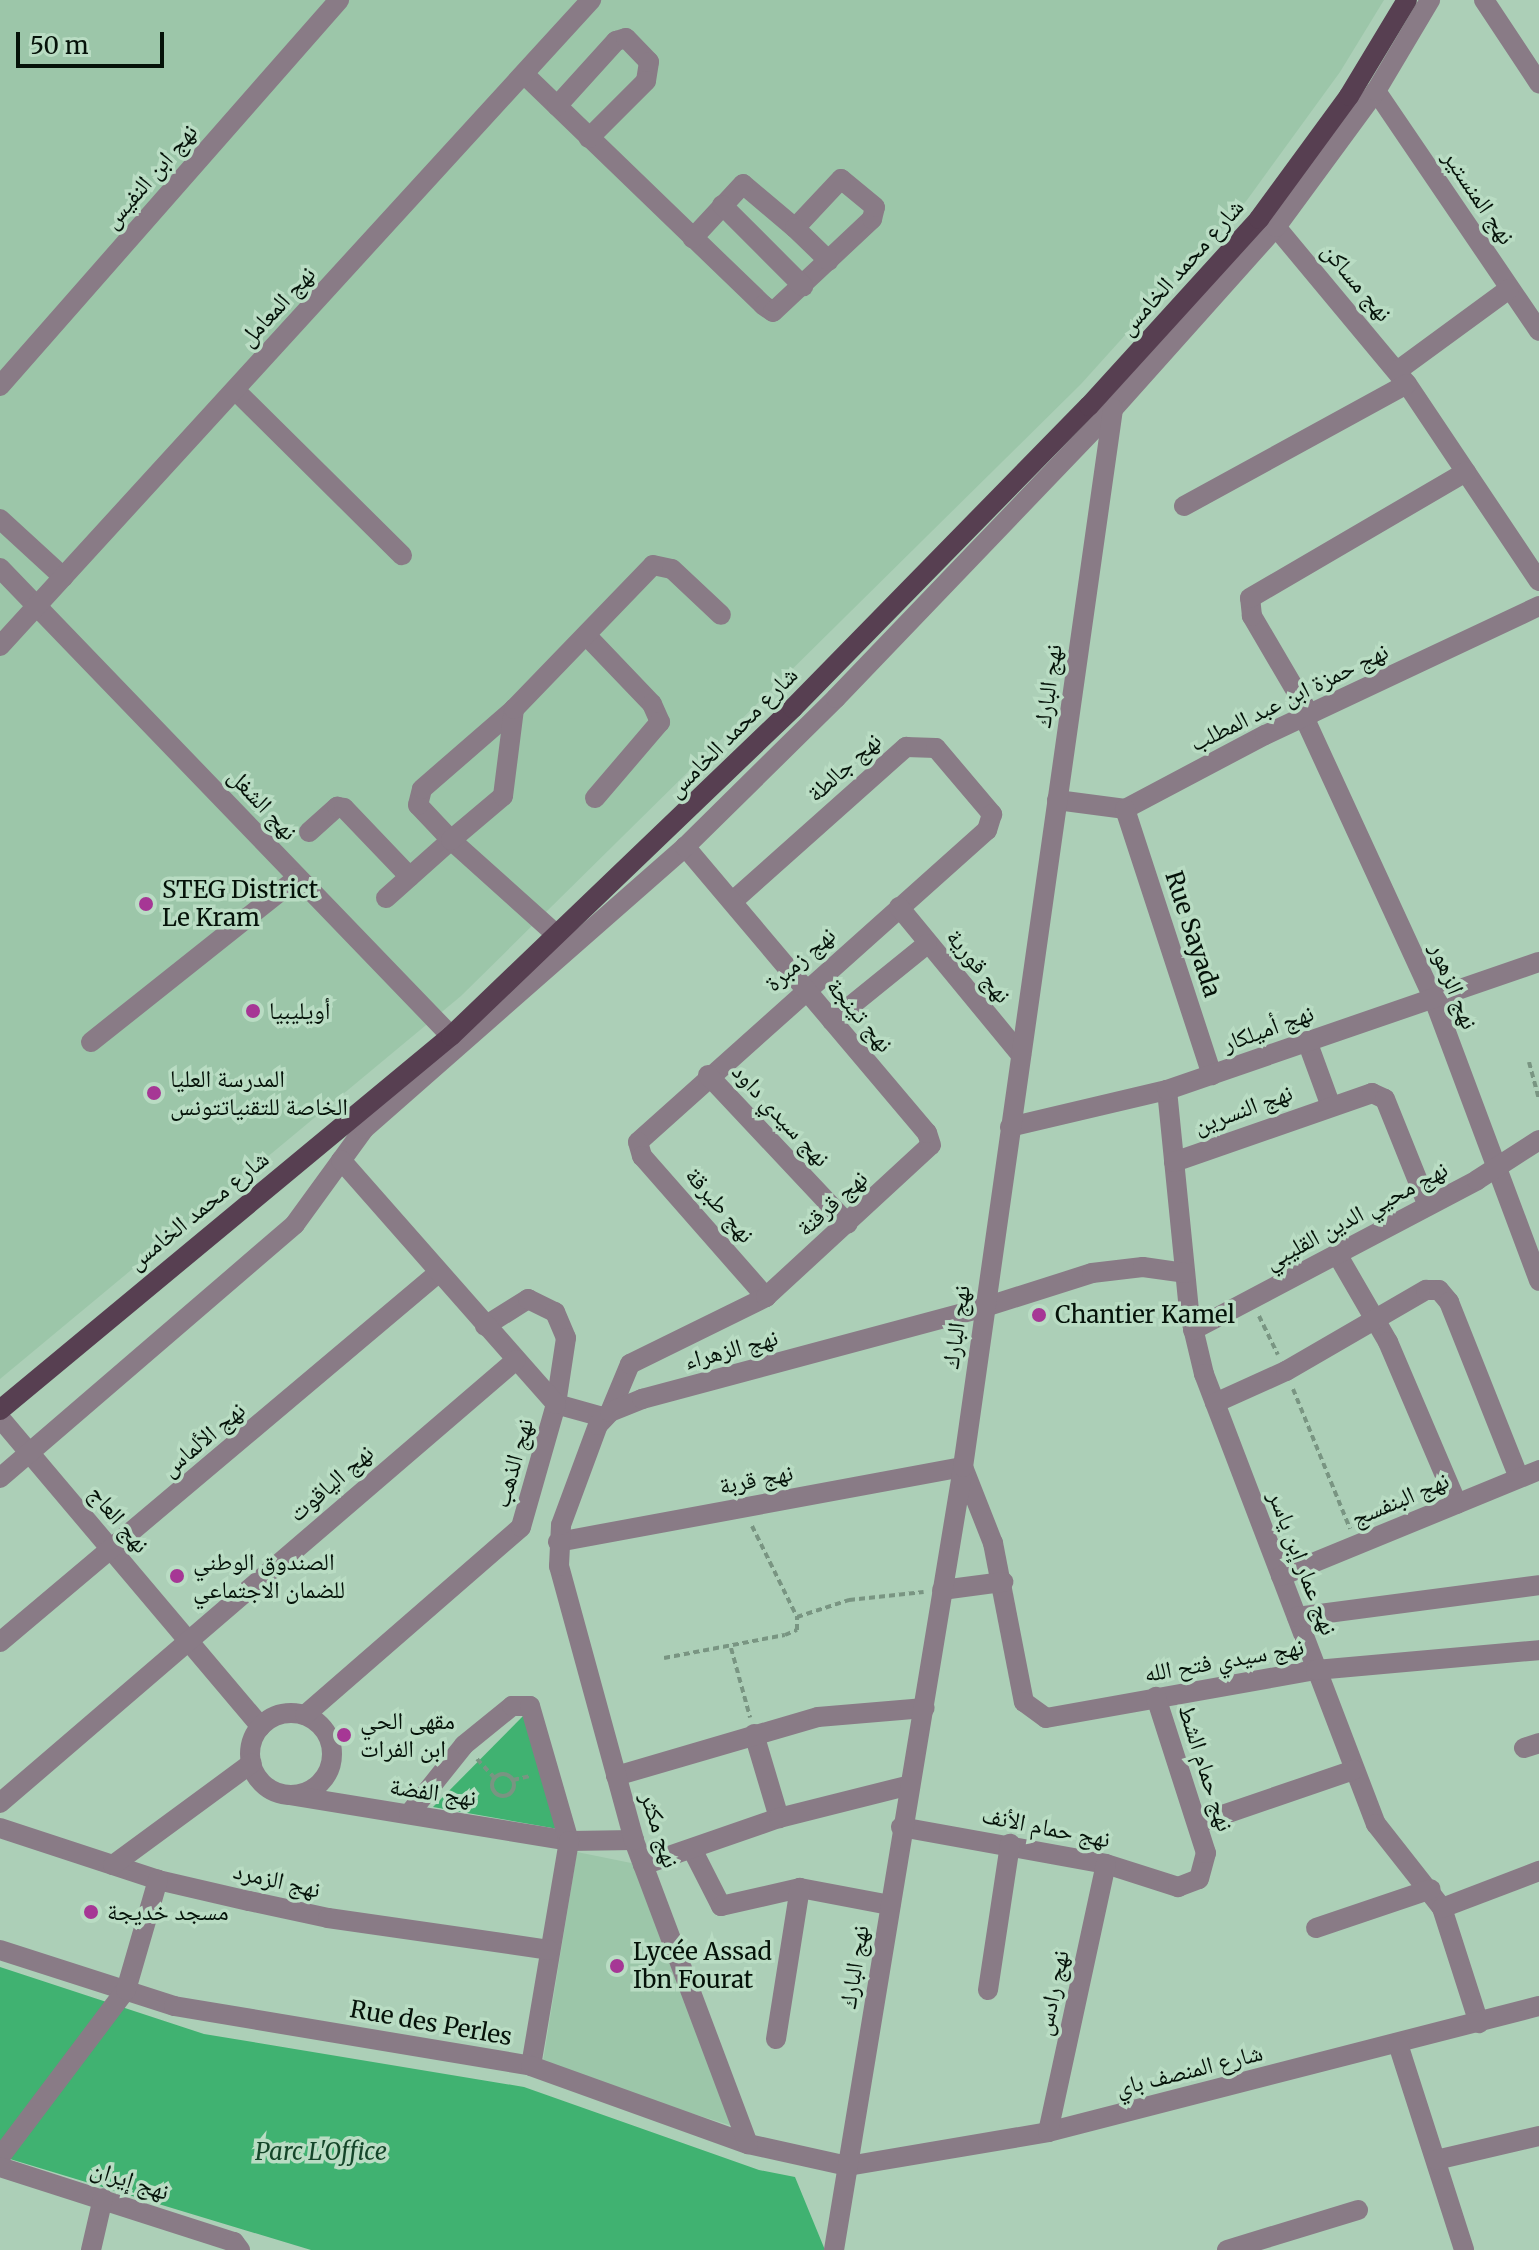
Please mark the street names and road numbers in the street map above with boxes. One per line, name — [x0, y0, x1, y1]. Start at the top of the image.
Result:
street label: نهج ابن النفيس — [97, 118, 203, 234]
street label: نهج المنستير — [1437, 144, 1521, 250]
street label: شارع محمد الخامس — [1112, 193, 1250, 341]
street label: نهج مساكن — [1316, 237, 1398, 327]
street label: نهج المعامل — [233, 260, 321, 352]
street label: نهج حمزة ابن عبد المطلب — [1185, 636, 1393, 758]
street label: نهج البارك — [1028, 642, 1068, 730]
street label: شارع محمد الخامس — [661, 661, 803, 803]
street label: نهج جالطة — [801, 726, 887, 808]
street label: نهج الشغل — [222, 762, 304, 846]
street label: Rue Sayada — [1159, 867, 1227, 1001]
street label: نهج زمبرة — [759, 921, 841, 997]
street label: نهج قورية — [940, 923, 1018, 1009]
street label: نهج الزهور — [1424, 939, 1484, 1033]
street label: نهج تينجة — [821, 972, 899, 1058]
street label: نهج أميلكار — [1218, 998, 1318, 1058]
street label: نهج سيدي داود — [726, 1057, 836, 1173]
street label: نهج النسرين — [1190, 1078, 1296, 1140]
street label: شارع محمد الخامس — [122, 1144, 274, 1276]
street label: نهج محيي الدين القليبي — [1259, 1155, 1453, 1275]
street label: نهج طبرقة — [679, 1161, 761, 1249]
street label: نهج قرقنة — [791, 1164, 873, 1242]
street label: نهج البارك — [936, 1283, 976, 1371]
street label: نهج الزهراء — [681, 1323, 781, 1375]
street label: نهج الألماس — [155, 1396, 251, 1482]
street label: نهج الذهب — [487, 1415, 539, 1511]
street label: نهج الياقوت — [283, 1438, 379, 1528]
street label: نهج قربة — [717, 1458, 795, 1500]
street label: نهج البنفسج — [1347, 1466, 1453, 1532]
street label: نهج العاج — [82, 1479, 156, 1559]
street label: نهج عمار إبن ياسر — [1262, 1487, 1344, 1639]
street label: نهج سيدي فتح الله — [1142, 1632, 1306, 1688]
street label: نهج حمام الشط — [1172, 1701, 1240, 1835]
street label: نهج الفضة — [388, 1772, 478, 1812]
street label: نهج مكثر — [634, 1789, 686, 1871]
street label: نهج حمام الأنف — [979, 1800, 1113, 1854]
street label: نهج الزمرد — [231, 1856, 323, 1904]
street label: نهج البارك — [833, 1923, 875, 2011]
street label: نهج رادس — [1029, 1948, 1075, 2038]
street label: Rue des Perles — [348, 1995, 514, 2051]
street label: شارع المنصف باي — [1112, 2038, 1266, 2102]
street label: نهج إيران — [87, 2154, 173, 2206]

